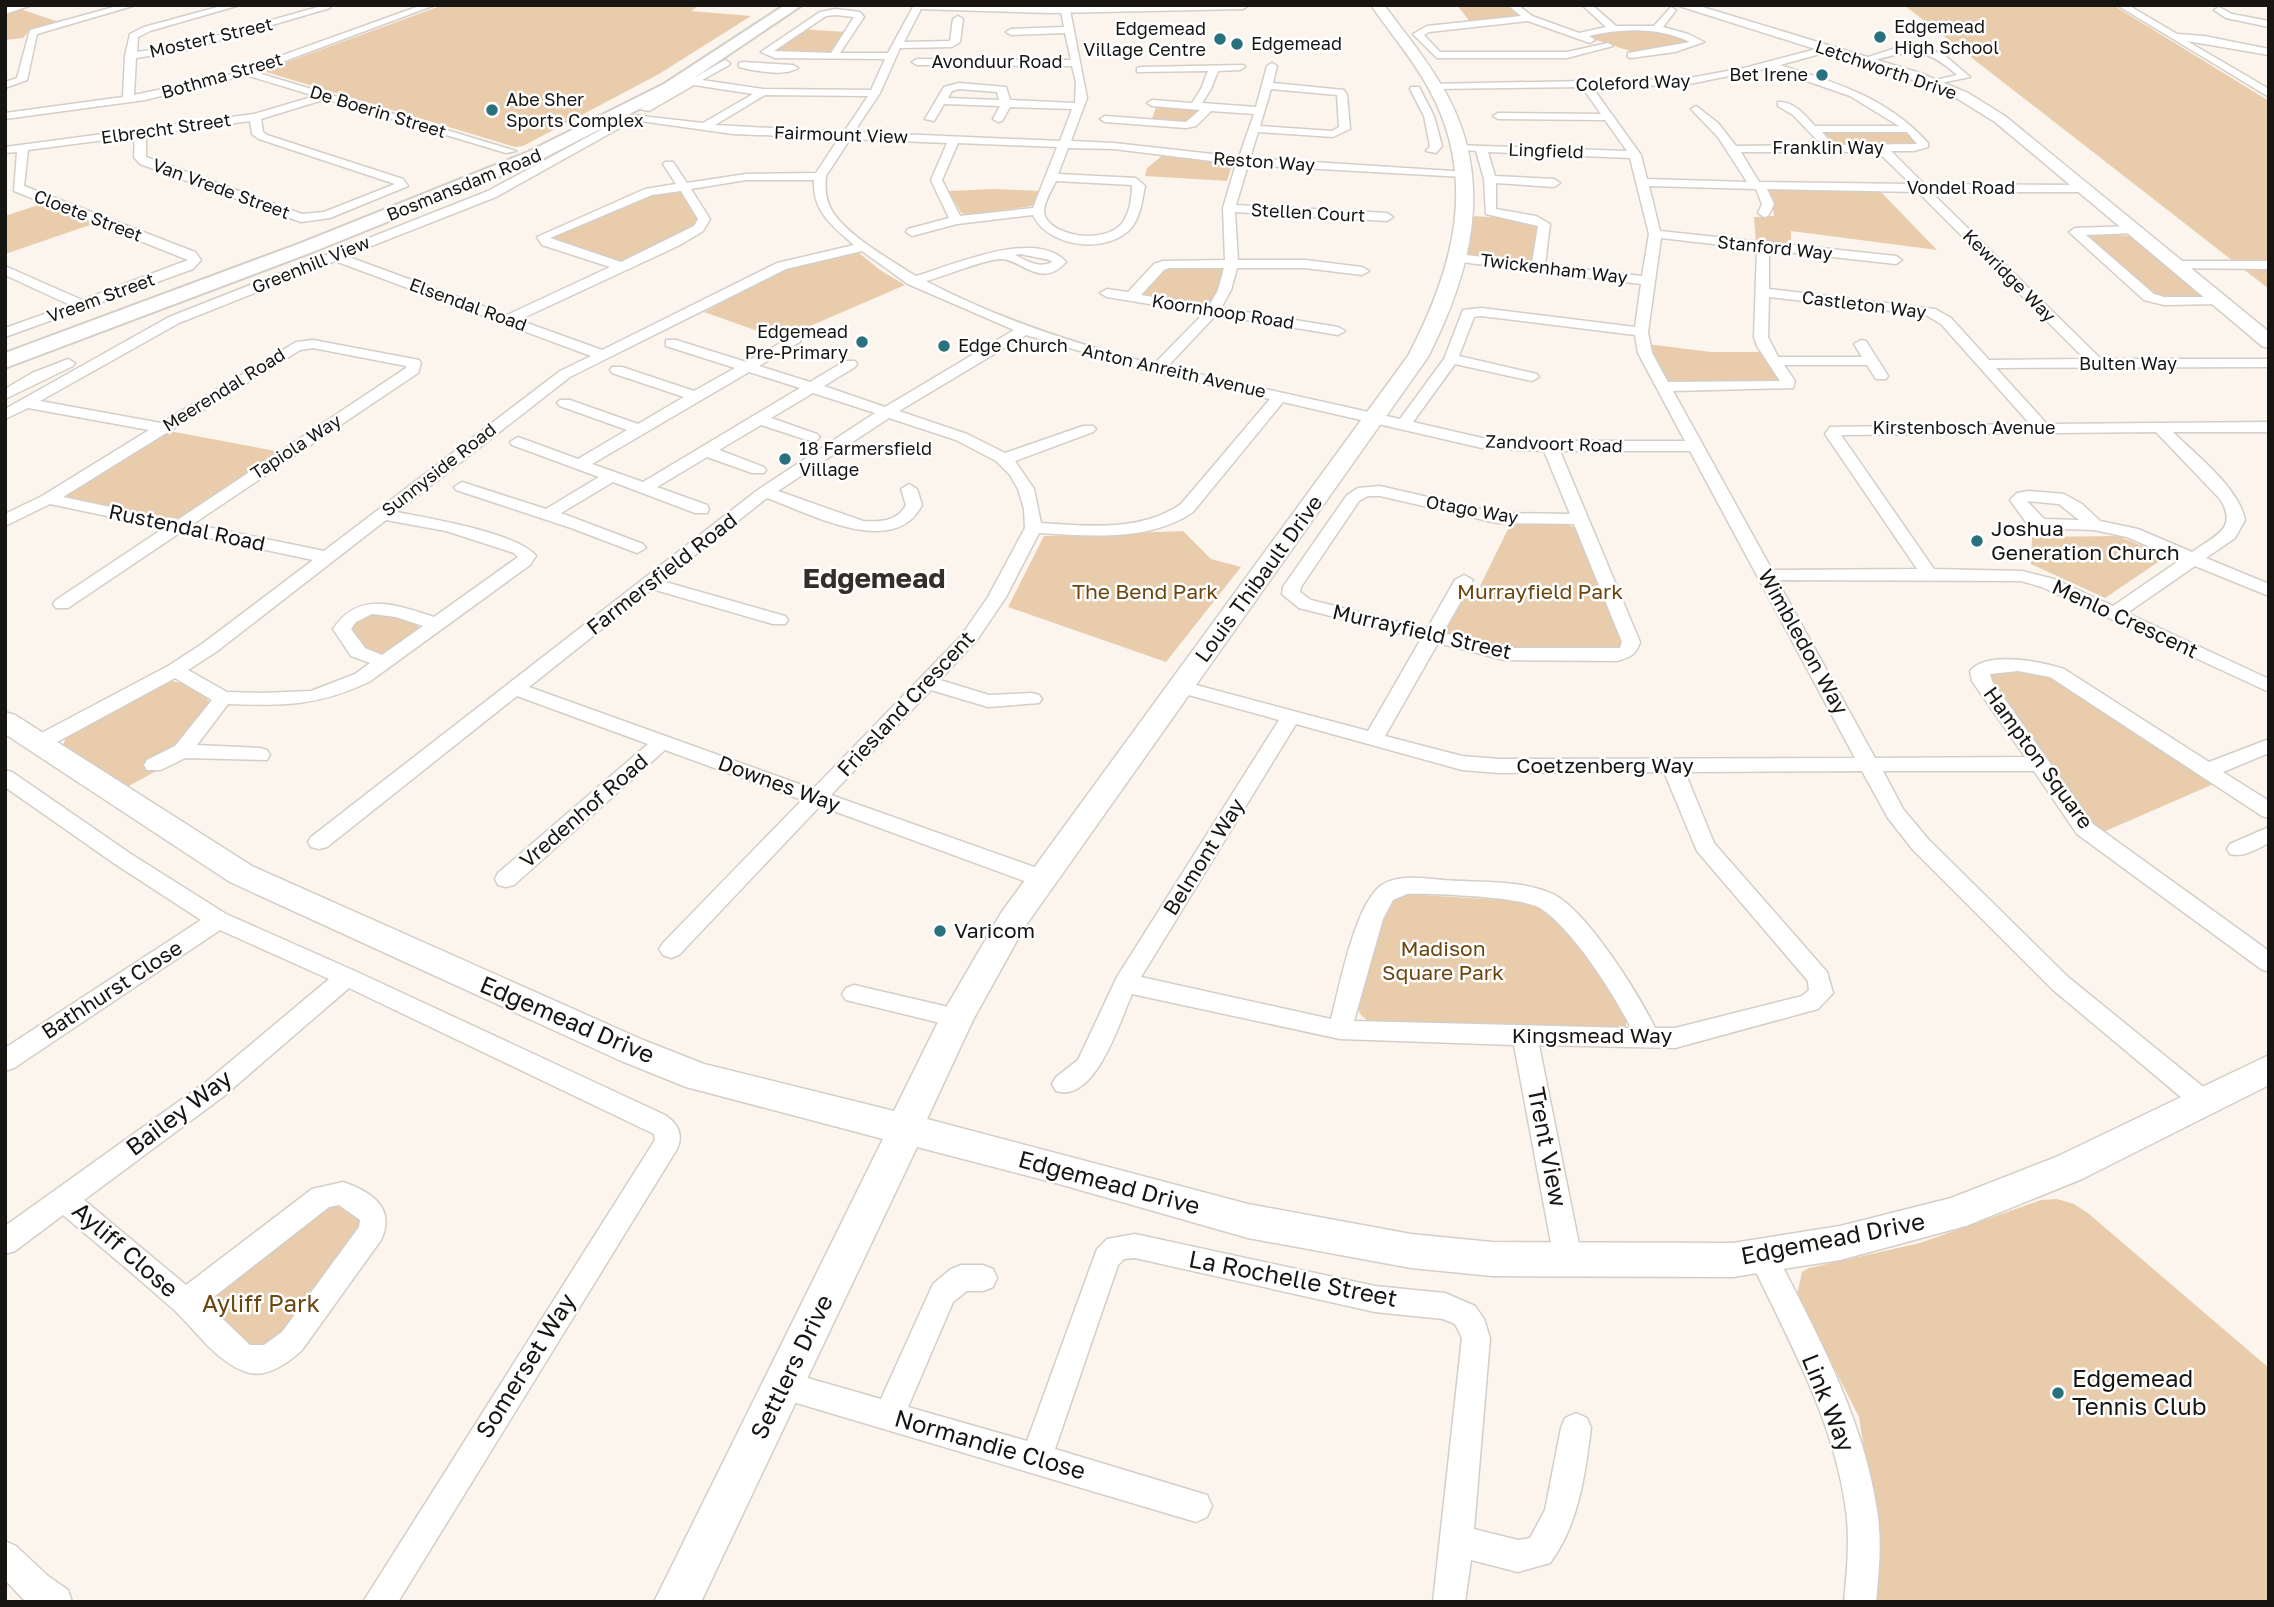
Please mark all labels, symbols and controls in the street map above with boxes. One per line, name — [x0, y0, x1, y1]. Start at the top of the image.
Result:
street label: Mostert Street — [147, 12, 275, 62]
place label: Edgemead High School — [1894, 15, 1999, 58]
place label: Edgemead Village Centre — [1083, 17, 1206, 60]
marker: Edgemead High School — [1872, 29, 1888, 45]
marker: Edgemead Village Centre — [1212, 31, 1228, 47]
place label: Edgemead — [1251, 32, 1342, 54]
street label: Letchworth Drive — [1813, 35, 1960, 104]
marker: Edgemead — [1229, 36, 1245, 52]
street label: Bothma Street — [159, 47, 285, 103]
street label: Avonduur Road — [931, 50, 1063, 72]
place label: Bet Irene — [1729, 63, 1808, 85]
marker: Bet Irene — [1814, 67, 1830, 83]
street label: Coleford Way — [1575, 69, 1691, 95]
street label: De Boerin Street — [307, 80, 449, 142]
place label: Abe Sher Sports Complex — [506, 88, 644, 131]
marker: Abe Sher Sports Complex — [484, 102, 500, 118]
street label: Elbrecht Street — [100, 108, 232, 148]
street label: Fairmount View — [774, 121, 909, 147]
street label: Franklin Way — [1772, 136, 1884, 158]
street label: Lingfield — [1508, 138, 1584, 162]
street label: Bosmansdam Road — [383, 143, 544, 225]
street label: Reston Way — [1212, 146, 1316, 176]
street label: Van Vrede Street — [150, 153, 293, 223]
street label: Vondel Road — [1907, 176, 2015, 198]
street label: Cloete Street — [31, 184, 146, 246]
street label: Stellen Court — [1250, 198, 1366, 226]
street label: Kewridge Way — [1959, 224, 2061, 326]
street label: Greenhill View — [248, 230, 373, 298]
street label: Stanford Way — [1716, 230, 1834, 264]
street label: Twickenham Way — [1479, 248, 1629, 288]
street label: Vreem Street — [44, 267, 157, 327]
street label: Elsendal Road — [407, 273, 530, 335]
street label: Castleton Way — [1801, 285, 1928, 323]
street label: Koornhoop Road — [1150, 289, 1296, 333]
place label: Edgemead Pre-Primary — [745, 320, 848, 363]
marker: Edgemead Pre-Primary — [854, 334, 870, 350]
place label: Edge Church — [958, 334, 1068, 356]
marker: Edge Church — [936, 338, 952, 354]
street label: Anton Anreith Avenue — [1080, 338, 1268, 402]
street label: Meerendal Road — [158, 343, 289, 436]
street label: Bulten Way — [2079, 352, 2177, 374]
street label: Tapiola Way — [246, 409, 345, 484]
street label: Kirstenbosch Avenue — [1873, 416, 2055, 438]
street label: Sunnyside Road — [377, 418, 500, 521]
street label: Zandvoort Road — [1485, 430, 1623, 456]
place label: 18 Farmersfield Village — [799, 437, 932, 480]
marker: 18 Farmersfield Village — [777, 451, 793, 467]
street label: Louis Thibault Drive — [1189, 490, 1328, 667]
street label: Otago Way — [1424, 490, 1520, 528]
street label: Rustendal Road — [107, 498, 268, 556]
street label: Farmersfield Road — [581, 506, 742, 640]
place label: Joshua Generation Church — [1991, 515, 2180, 565]
marker: Joshua Generation Church — [1969, 533, 1985, 549]
district label: Edgemead — [803, 561, 945, 594]
street label: Wimbledon Way — [1753, 564, 1855, 719]
street label: Menlo Crescent — [2048, 573, 2202, 663]
park label: The Bend Park — [1072, 578, 1218, 604]
park label: Murrayfield Park — [1457, 578, 1623, 604]
street label: Murrayfield Street — [1330, 598, 1514, 664]
street label: Friesland Crescent — [831, 625, 979, 782]
street label: Hampton Square — [1978, 681, 2099, 834]
street label: Vredenhof Road — [514, 748, 653, 873]
street label: Downes Way — [715, 749, 844, 817]
street label: Coetzenberg Way — [1516, 752, 1694, 778]
street label: Belmont Way — [1157, 793, 1250, 920]
place label: Varicom — [954, 917, 1035, 943]
marker: Varicom — [932, 923, 948, 939]
street label: Bathhurst Close — [36, 934, 187, 1044]
park label: Madison Square Park — [1382, 935, 1504, 985]
street label: Edgemead Drive — [476, 969, 659, 1068]
street label: Kingsmead Way — [1512, 1022, 1672, 1048]
street label: Bailey Way — [119, 1063, 237, 1161]
street label: Trent View — [1523, 1084, 1574, 1209]
street label: Edgemead Drive — [1015, 1143, 1203, 1220]
street label: Ayliff Close — [67, 1195, 185, 1303]
street label: Edgemead Drive — [1738, 1205, 1927, 1270]
street label: La Rochelle Street — [1187, 1243, 1400, 1312]
park label: Ayliff Park — [202, 1288, 320, 1317]
street label: Somerset Way — [469, 1288, 581, 1443]
street label: Settlers Drive — [743, 1289, 838, 1443]
street label: Link Way — [1797, 1349, 1862, 1456]
place label: Edgemead Tennis Club — [2072, 1363, 2207, 1420]
marker: Edgemead Tennis Club — [2050, 1385, 2066, 1401]
street label: Normandie Close — [891, 1402, 1089, 1485]

